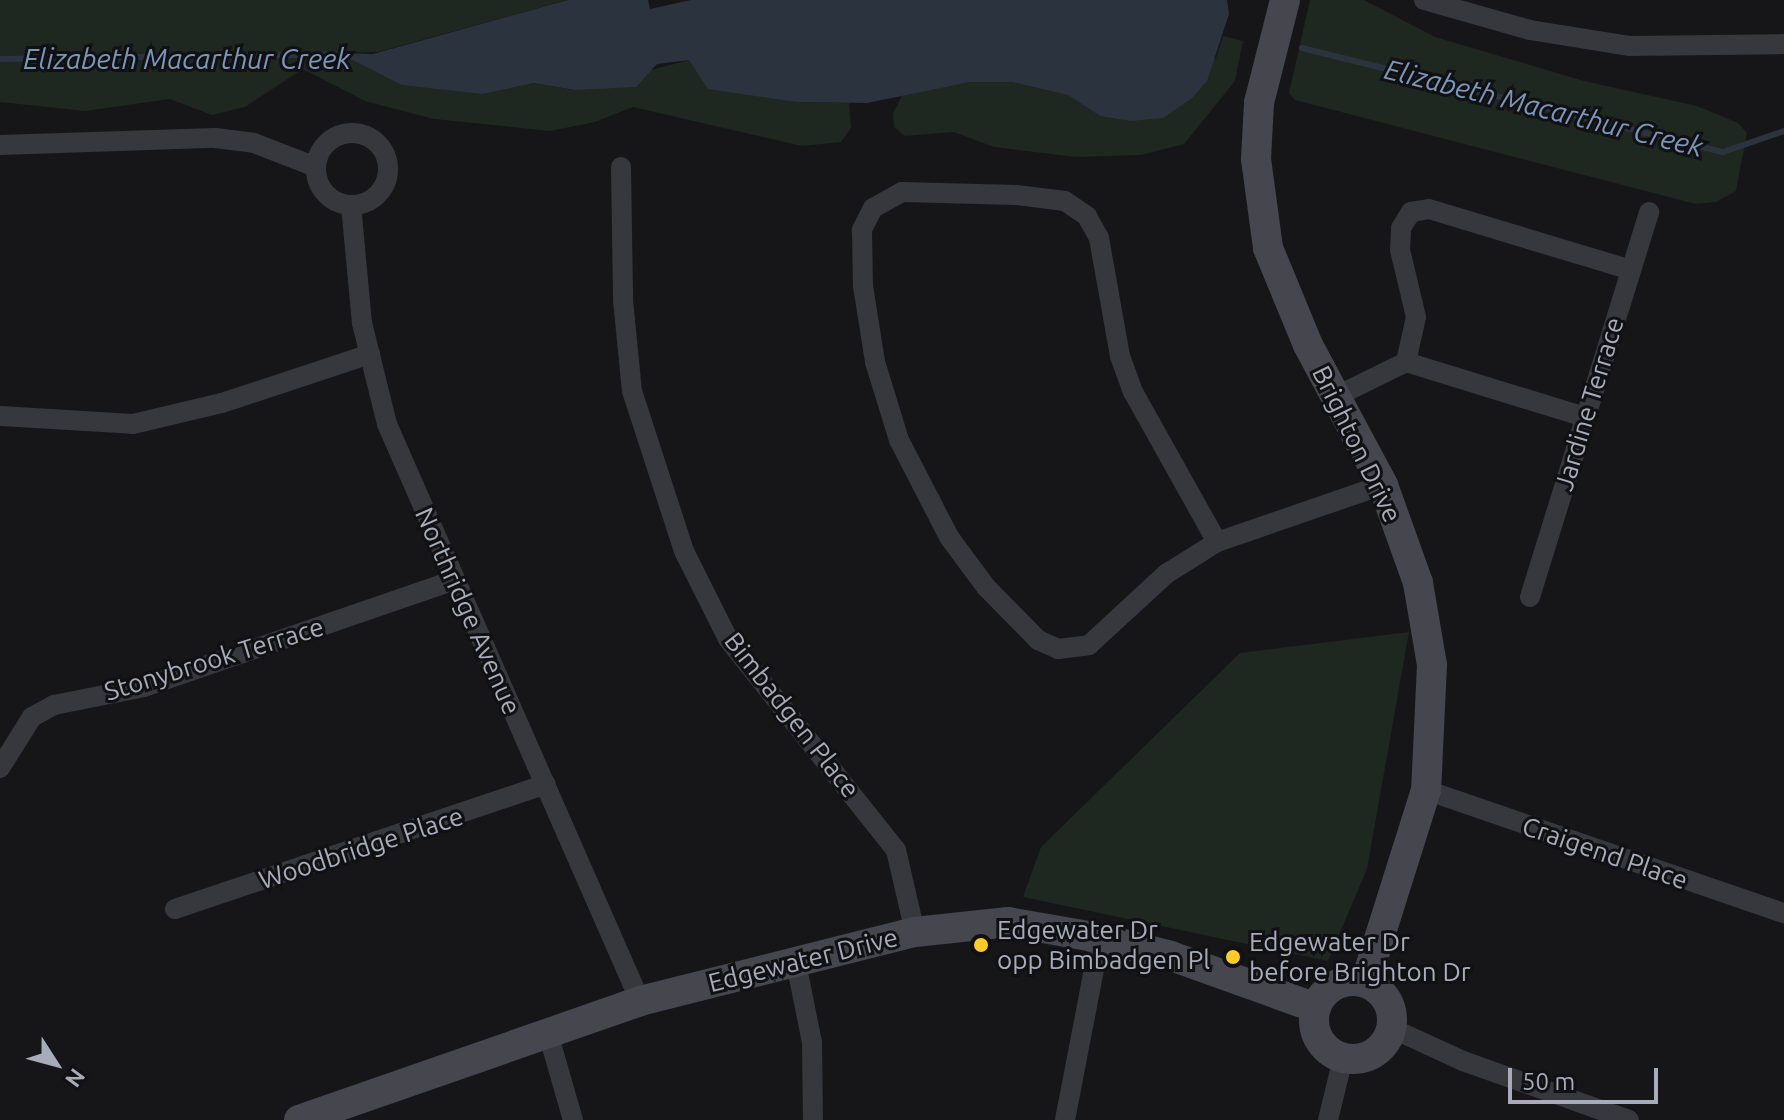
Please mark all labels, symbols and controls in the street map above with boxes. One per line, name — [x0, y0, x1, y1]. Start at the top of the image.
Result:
water label: Elizabeth Macarthur Creek — [23, 42, 351, 76]
water label: Elizabeth Macarthur Creek — [1381, 52, 1707, 164]
street label: Jardine Terrace — [1548, 314, 1630, 494]
street label: Brighton Drive — [1306, 361, 1408, 527]
street label: Northridge Avenue — [408, 503, 528, 719]
street label: Stonybrook Terrace — [101, 611, 327, 707]
street label: Bimbadgen Place — [718, 626, 866, 804]
street label: Woodbridge Place — [255, 800, 467, 896]
street label: Craigend Place — [1518, 810, 1692, 896]
place label: Edgewater Dr opp Bimbadgen Pl — [997, 914, 1210, 976]
street label: Edgewater Drive — [705, 921, 901, 999]
place label: Edgewater Dr before Brighton Dr — [1249, 926, 1471, 988]
marker: Edgewater Dr opp Bimbadgen Pl — [972, 936, 990, 954]
marker: Edgewater Dr before Brighton Dr — [1224, 948, 1242, 966]
north arrow — [16, 1024, 96, 1104]
scale bar — [1512, 1052, 1662, 1102]
text: N — [61, 1064, 91, 1092]
text: 50 m — [1522, 1068, 1575, 1095]

